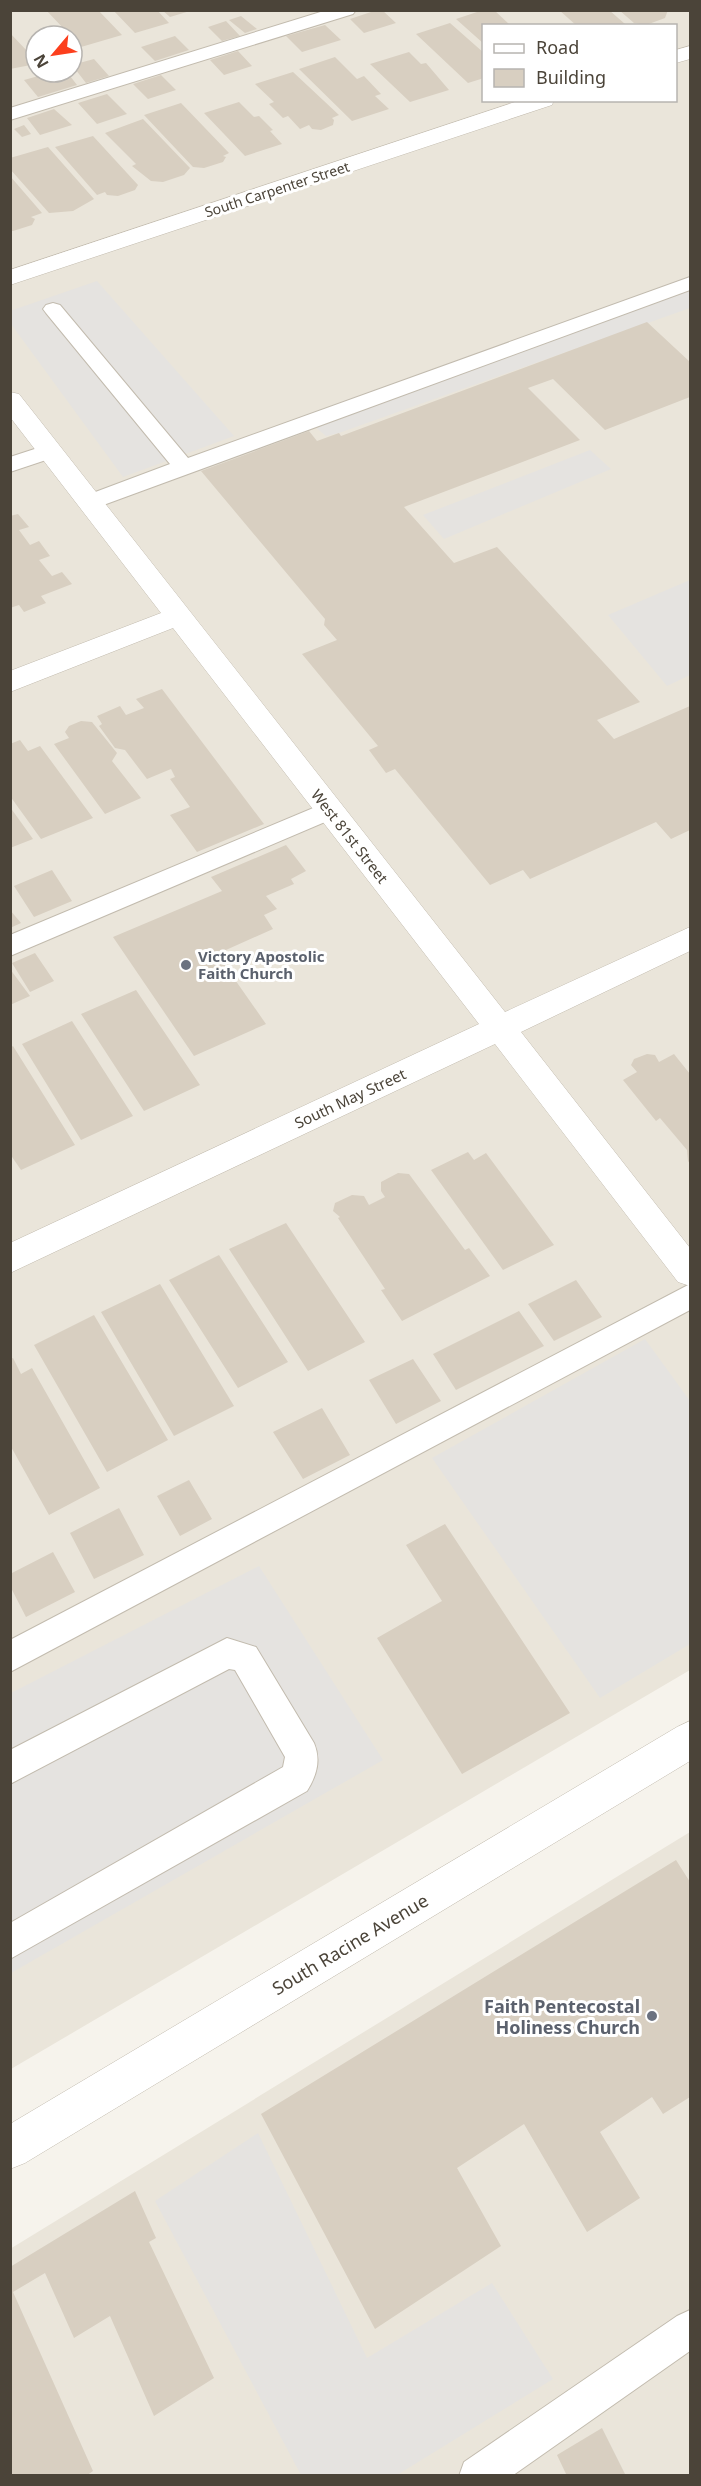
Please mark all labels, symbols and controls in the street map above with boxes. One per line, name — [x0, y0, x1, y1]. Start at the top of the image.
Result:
north arrow — [24, 24, 84, 84]
legend — [482, 24, 677, 102]
text: Road — [536, 35, 579, 59]
text: N — [28, 50, 54, 72]
text: Building — [536, 65, 606, 89]
street label: South Carpenter Street — [202, 157, 352, 221]
street label: West 81st Street — [307, 785, 393, 888]
place label: Victory Apostolic Faith Church — [198, 946, 325, 983]
marker: Victory Apostolic Faith Church — [179, 958, 193, 972]
street label: South May Street — [291, 1063, 409, 1133]
street label: South Racine Avenue — [268, 1888, 432, 2000]
place label: Faith Pentecostal Holiness Church — [484, 1994, 640, 2039]
marker: Faith Pentecostal Holiness Church — [645, 2009, 659, 2023]

